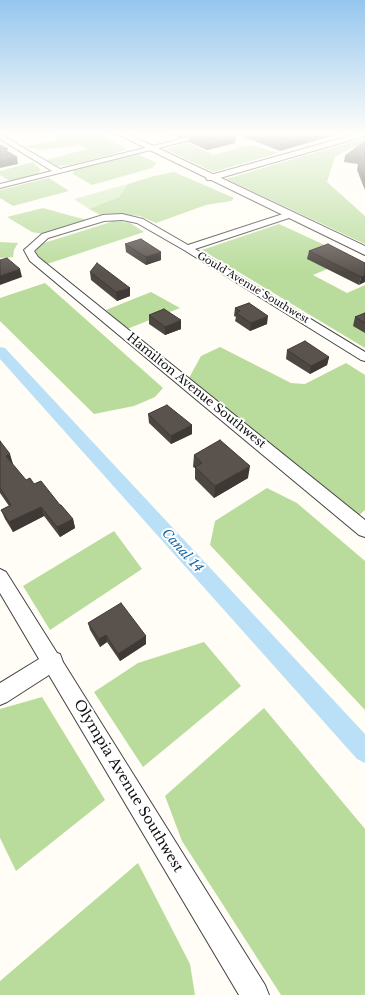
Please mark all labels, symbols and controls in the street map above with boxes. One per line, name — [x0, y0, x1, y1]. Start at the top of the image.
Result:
street label: Gould Avenue Southwest — [195, 250, 311, 326]
street label: Hamilton Avenue Southwest — [124, 330, 268, 452]
water label: Canal 14 — [158, 526, 206, 576]
street label: Olympia Avenue Southwest — [70, 697, 186, 875]

